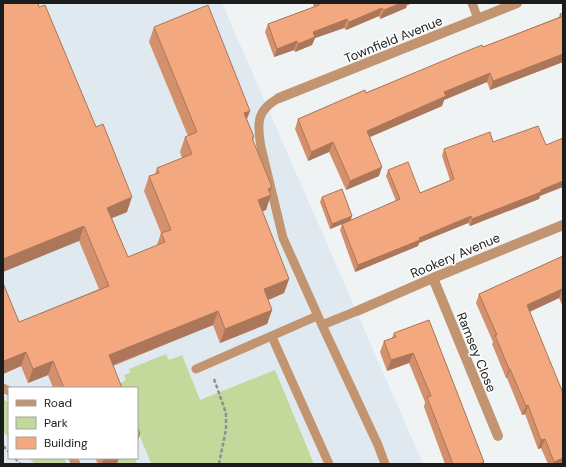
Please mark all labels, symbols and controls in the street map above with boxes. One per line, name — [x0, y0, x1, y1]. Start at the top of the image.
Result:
street label: Townfield Avenue — [342, 12, 445, 67]
street label: Rookery Avenue — [408, 229, 503, 282]
street label: Ramsey Close — [453, 310, 500, 394]
legend — [8, 387, 138, 459]
text: Road — [44, 395, 72, 411]
text: Park — [44, 415, 68, 431]
text: Building — [44, 435, 88, 451]

